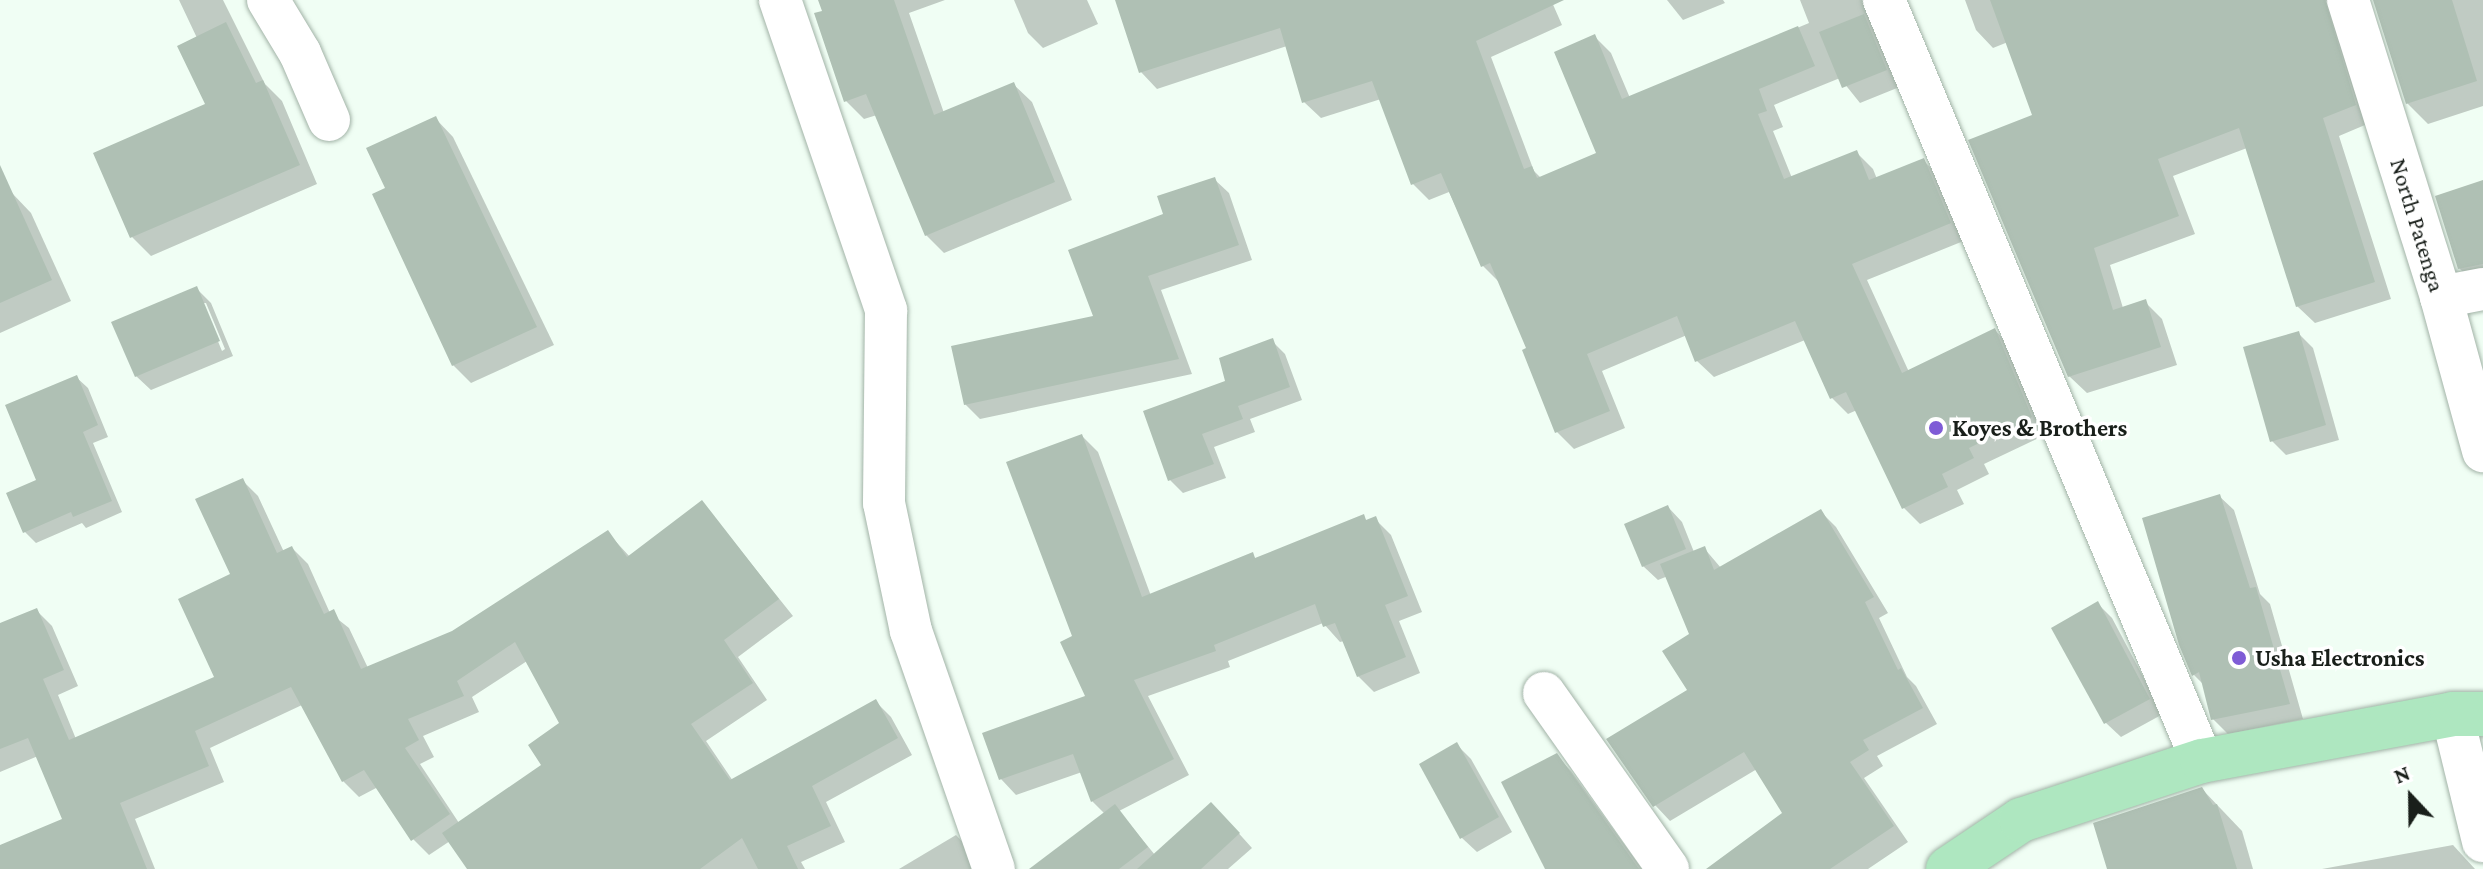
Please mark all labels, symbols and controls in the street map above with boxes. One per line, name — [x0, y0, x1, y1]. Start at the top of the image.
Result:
street label: North Patenga — [2384, 155, 2452, 295]
place label: Koyes & Brothers — [1952, 414, 2127, 442]
marker: Koyes & Brothers — [1927, 419, 1945, 437]
place label: Usha Electronics — [2255, 644, 2425, 672]
marker: Usha Electronics — [2230, 649, 2248, 667]
north arrow — [2371, 757, 2451, 837]
text: N — [2390, 760, 2413, 789]

